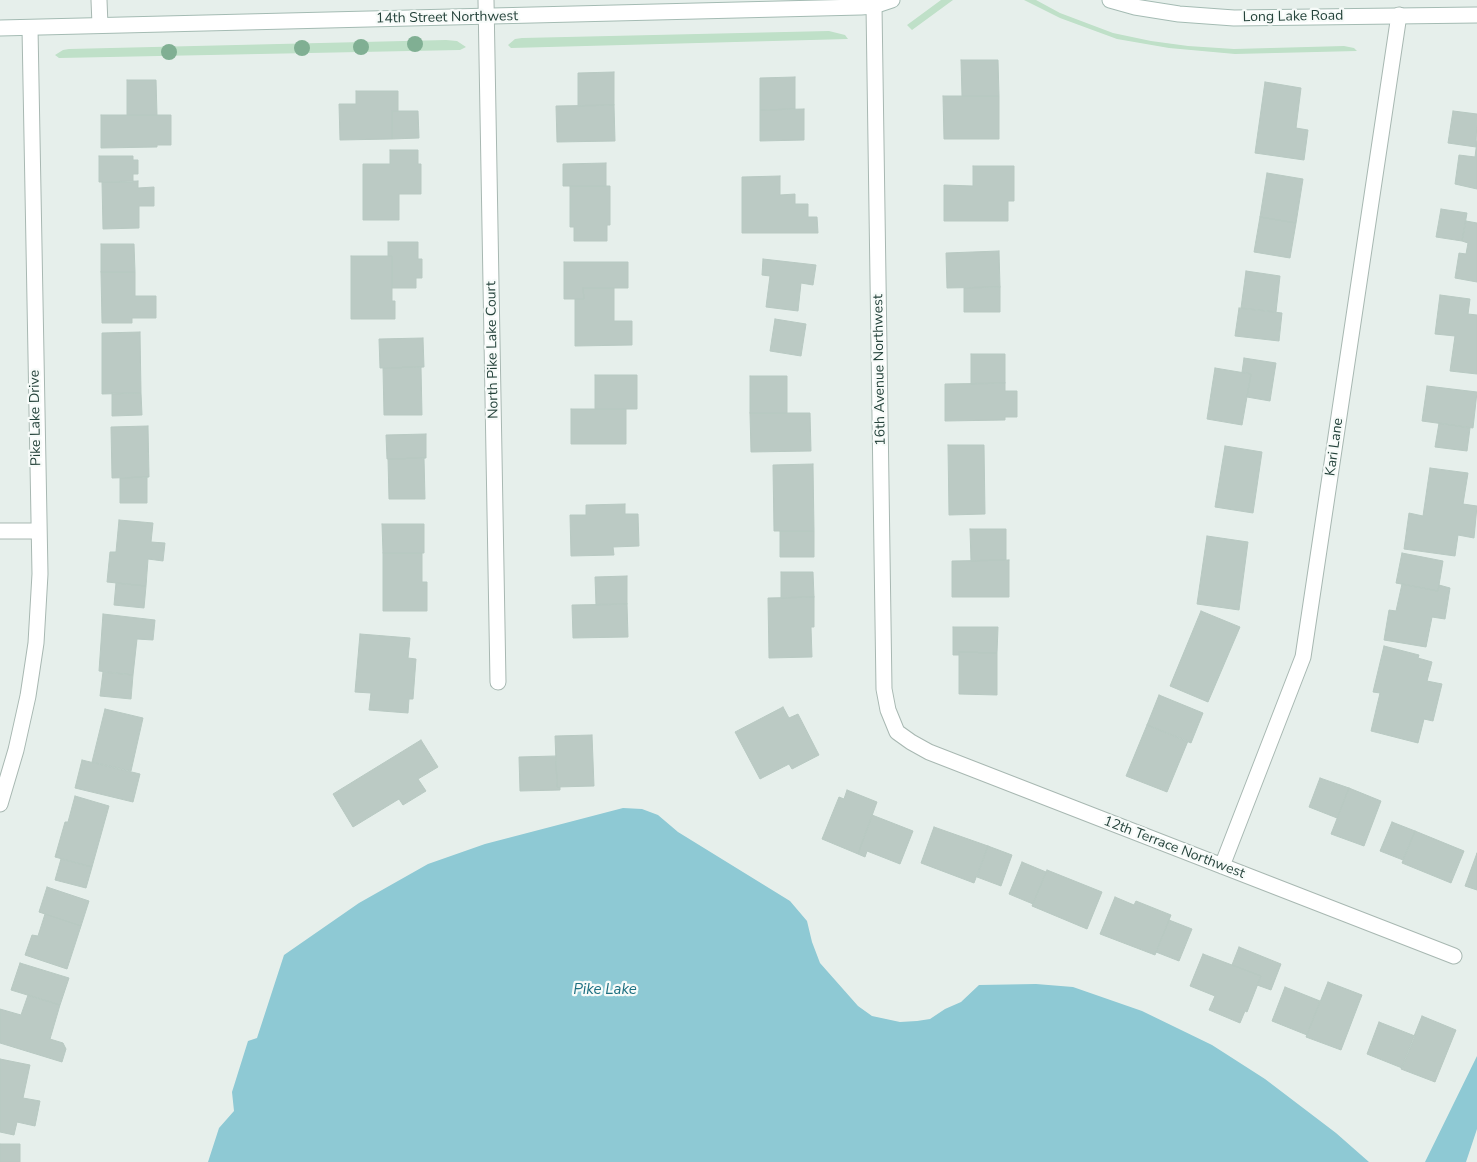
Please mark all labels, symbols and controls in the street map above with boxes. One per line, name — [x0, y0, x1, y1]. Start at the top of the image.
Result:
street label: 14th Street Northwest — [376, 8, 518, 28]
street label: Long Lake Road — [1243, 8, 1343, 26]
street label: North Pike Lake Court — [483, 281, 503, 419]
street label: 16th Avenue Northwest — [870, 294, 890, 446]
street label: Pike Lake Drive — [27, 370, 45, 466]
street label: Kari Lane — [1323, 417, 1347, 477]
street label: 12th Terrace Northwest — [1101, 813, 1247, 883]
water label: Pike Lake — [573, 981, 637, 999]

